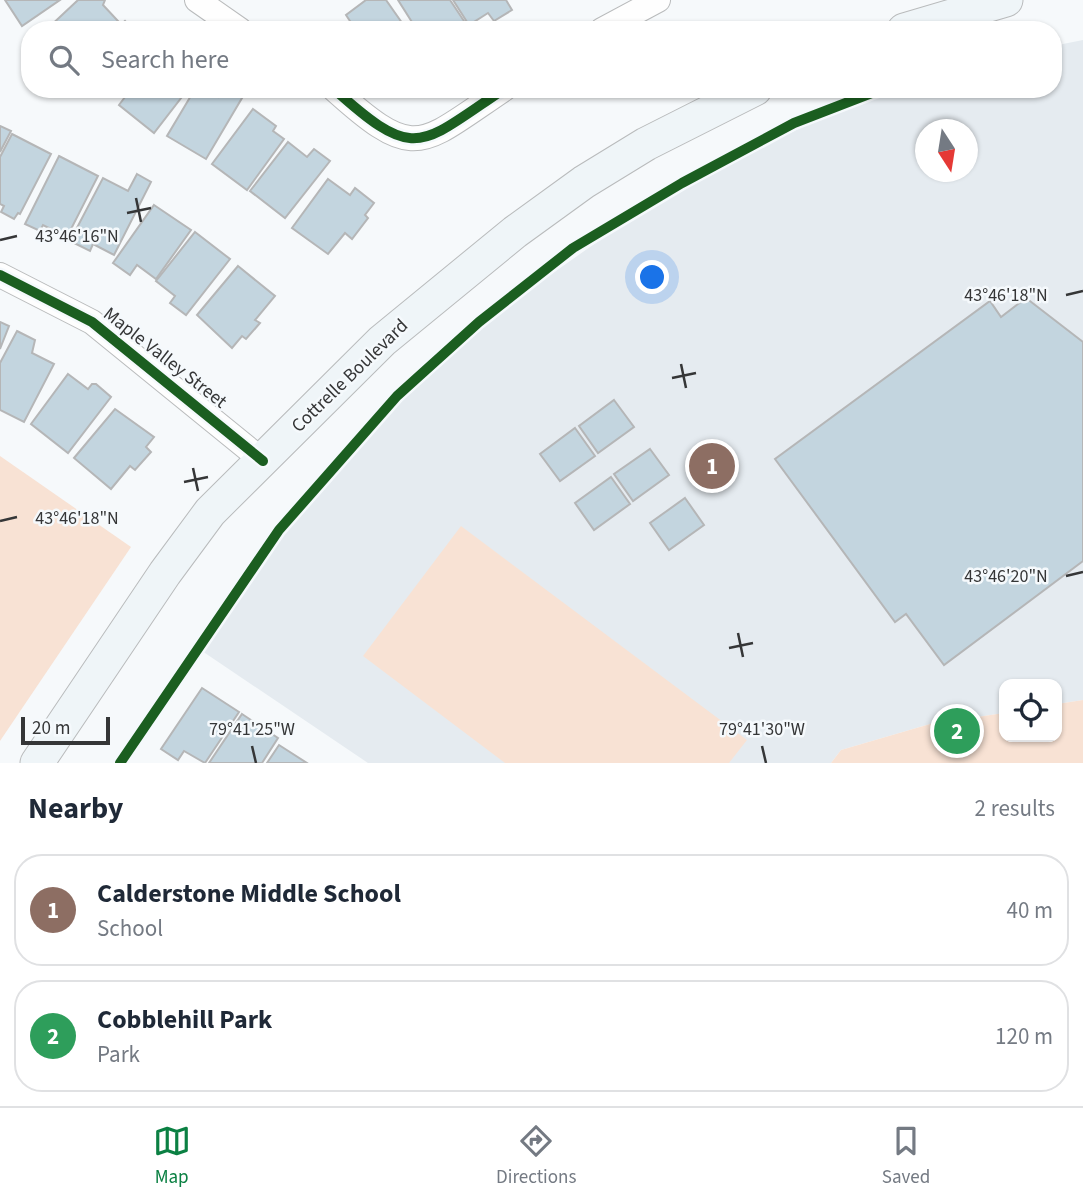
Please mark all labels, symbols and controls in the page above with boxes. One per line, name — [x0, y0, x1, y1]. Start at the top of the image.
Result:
search box — [21, 21, 1062, 98]
icon: search — [45, 41, 83, 79]
text: Search here — [101, 41, 229, 78]
north arrow — [915, 119, 978, 182]
text: 43°46'16"N — [35, 224, 119, 249]
your location — [635, 260, 669, 294]
text: 43°46'18"N — [964, 283, 1048, 308]
street label: Maple Valley Street — [97, 301, 233, 415]
street label: Cottrelle Boulevard — [286, 313, 414, 439]
pin: 1 — [689, 440, 735, 492]
text: 43°46'18"N — [35, 506, 119, 531]
text: 43°46'20"N — [964, 564, 1048, 589]
map controls — [999, 679, 1062, 742]
button: locate — [999, 679, 1062, 742]
pin: 2 — [934, 705, 980, 757]
scale bar — [21, 714, 110, 746]
text: 20 m — [32, 715, 70, 742]
text: 79°41'25"W — [209, 717, 295, 742]
text: 79°41'30"W — [719, 717, 805, 742]
text: Nearby — [28, 787, 123, 830]
text: 2 results — [975, 792, 1055, 825]
text: Calderstone Middle School — [97, 875, 401, 912]
text: 1 — [47, 894, 59, 927]
text: 40 m — [1006, 894, 1053, 927]
text: School — [97, 912, 163, 945]
text: Cobblehill Park — [97, 1001, 272, 1038]
text: 2 — [47, 1020, 59, 1053]
text: 120 m — [995, 1020, 1053, 1053]
text: Park — [97, 1038, 140, 1071]
tab: Map — [153, 1122, 191, 1191]
tab: Directions — [496, 1122, 576, 1191]
tab: Saved — [882, 1122, 930, 1191]

